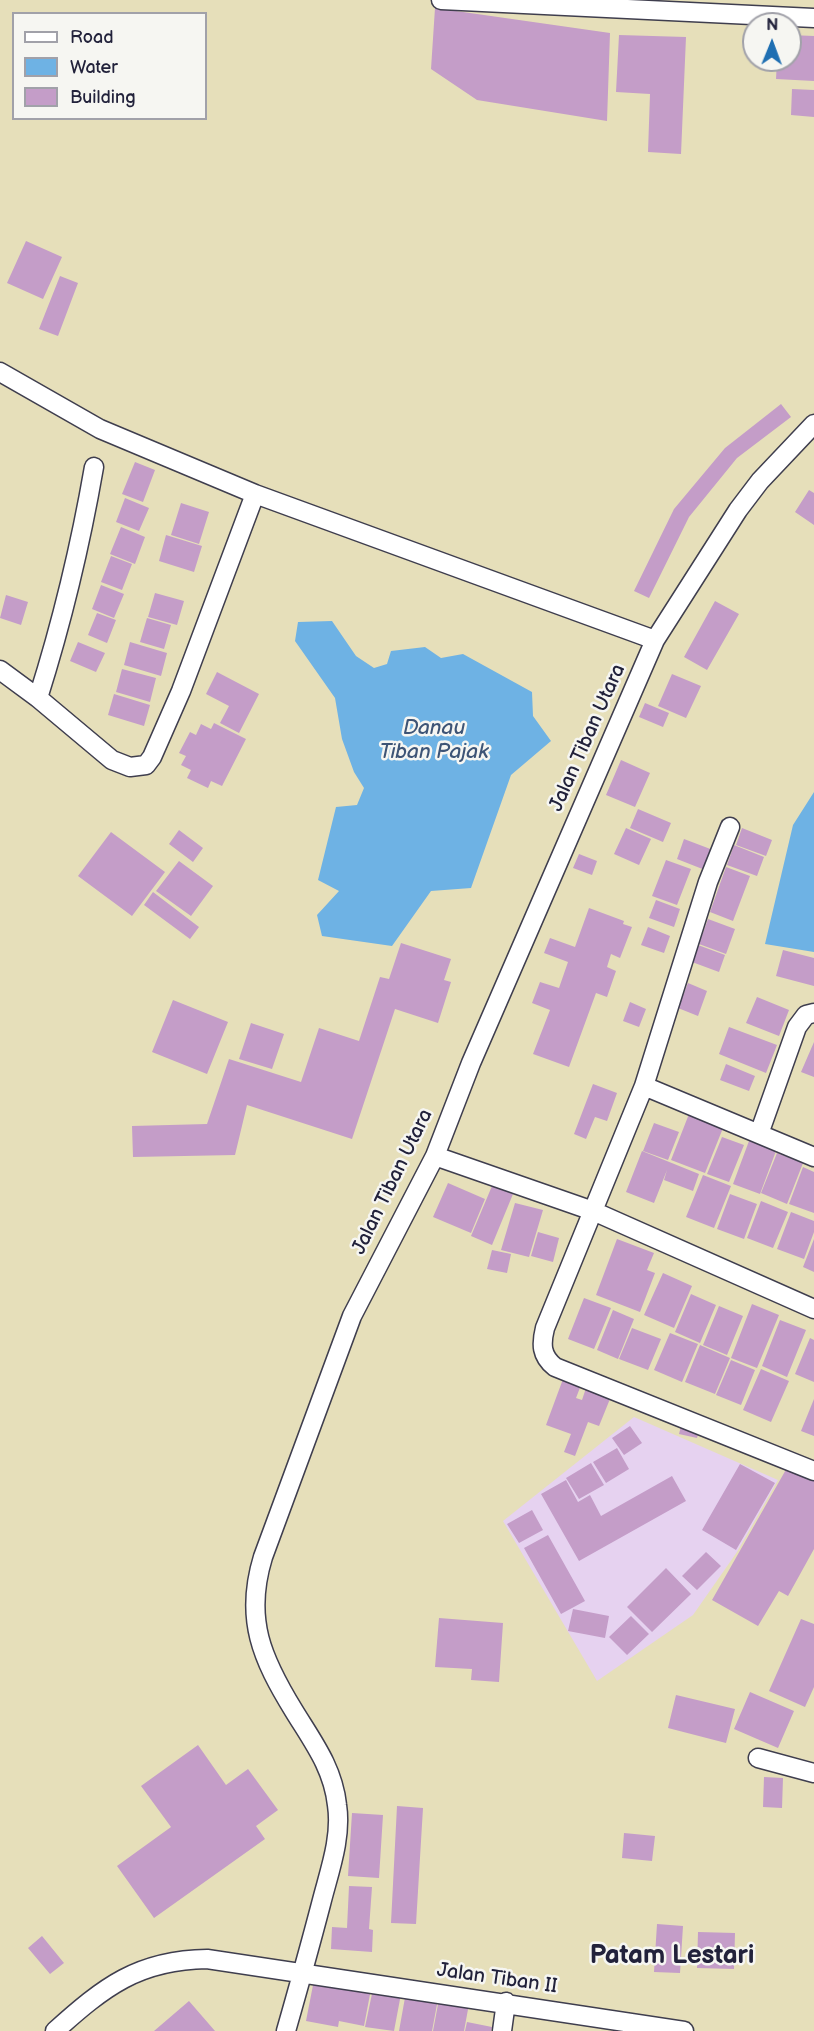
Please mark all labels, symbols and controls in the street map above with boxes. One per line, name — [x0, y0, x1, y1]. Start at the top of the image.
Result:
legend — [12, 12, 207, 120]
north arrow — [742, 12, 802, 72]
text: N — [766, 16, 778, 35]
text: Road — [70, 27, 114, 48]
text: Water — [70, 57, 118, 78]
text: Building — [70, 87, 136, 108]
street label: Jalan Tiban Utara — [545, 661, 631, 815]
water label: Danau Tiban Pajak — [380, 716, 488, 766]
street label: Jalan Tiban Utara — [347, 1106, 439, 1258]
district label: Patam Lestari — [590, 1940, 754, 1972]
street label: Jalan Tiban II — [435, 1959, 559, 1999]

